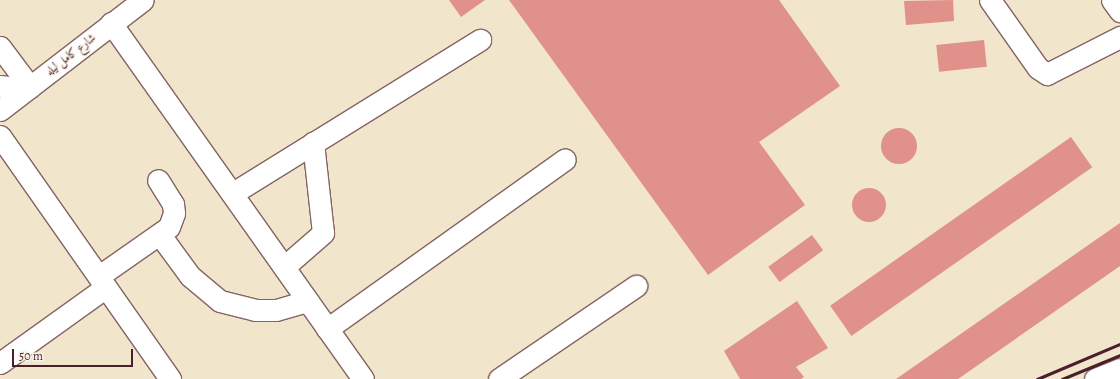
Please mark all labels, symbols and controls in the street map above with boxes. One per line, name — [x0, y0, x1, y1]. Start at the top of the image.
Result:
street label: شارع كامل ليله — [43, 31, 99, 79]
scale bar — [14, 341, 135, 367]
text: 50 m — [19, 348, 43, 364]

